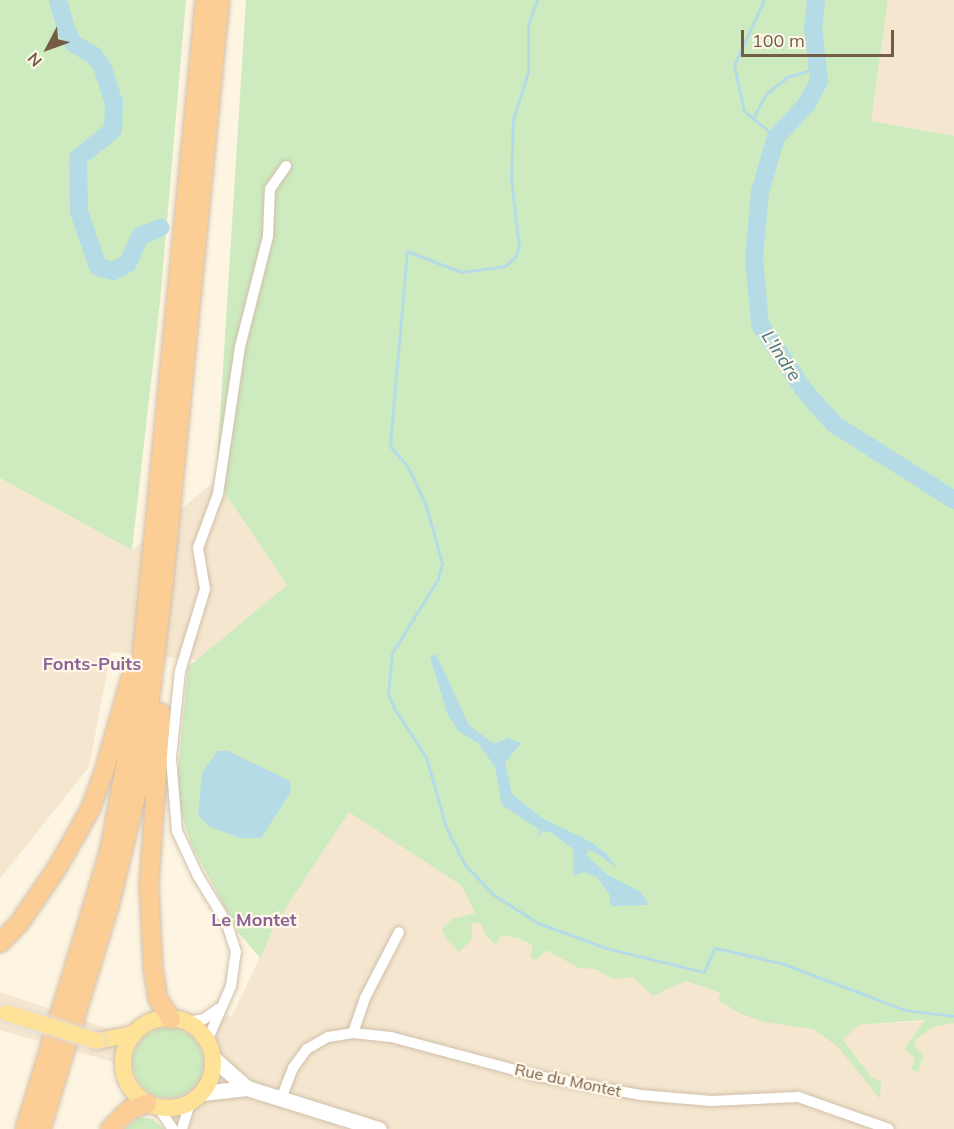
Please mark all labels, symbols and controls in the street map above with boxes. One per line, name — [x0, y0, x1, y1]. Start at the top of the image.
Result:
north arrow — [18, 18, 78, 78]
scale bar — [744, 18, 897, 56]
text: 100 m — [752, 29, 805, 52]
text: N — [23, 49, 46, 71]
water label: L'Indre — [757, 327, 805, 385]
district label: Fonts-Puits — [43, 653, 141, 675]
district label: Le Montet — [211, 909, 297, 931]
street label: Rue du Montet — [513, 1059, 623, 1101]

